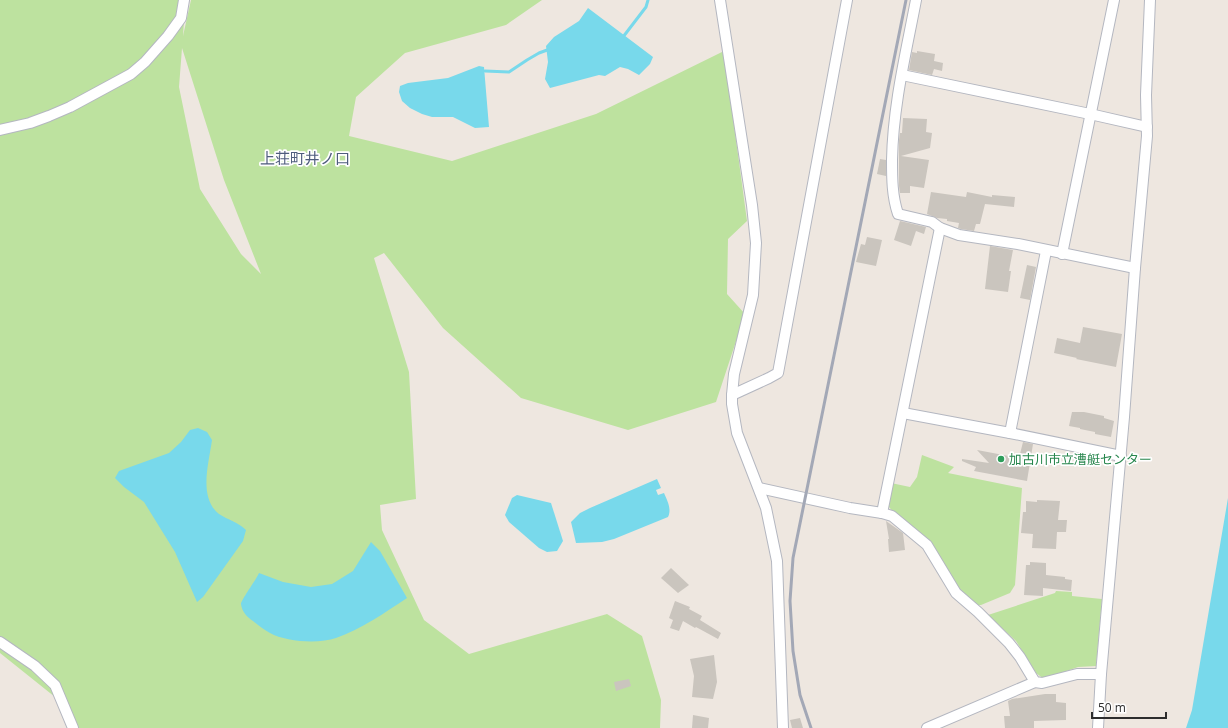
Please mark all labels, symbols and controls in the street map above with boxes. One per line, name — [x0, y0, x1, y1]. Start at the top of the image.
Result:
district label: 上荘町井ノ口 — [260, 148, 350, 168]
place label: 加古川市立漕艇センター — [1009, 450, 1152, 468]
marker: 加古川市立漕艇センター — [996, 454, 1006, 464]
scale bar — [1092, 694, 1166, 720]
text: 50 m — [1098, 699, 1126, 716]

